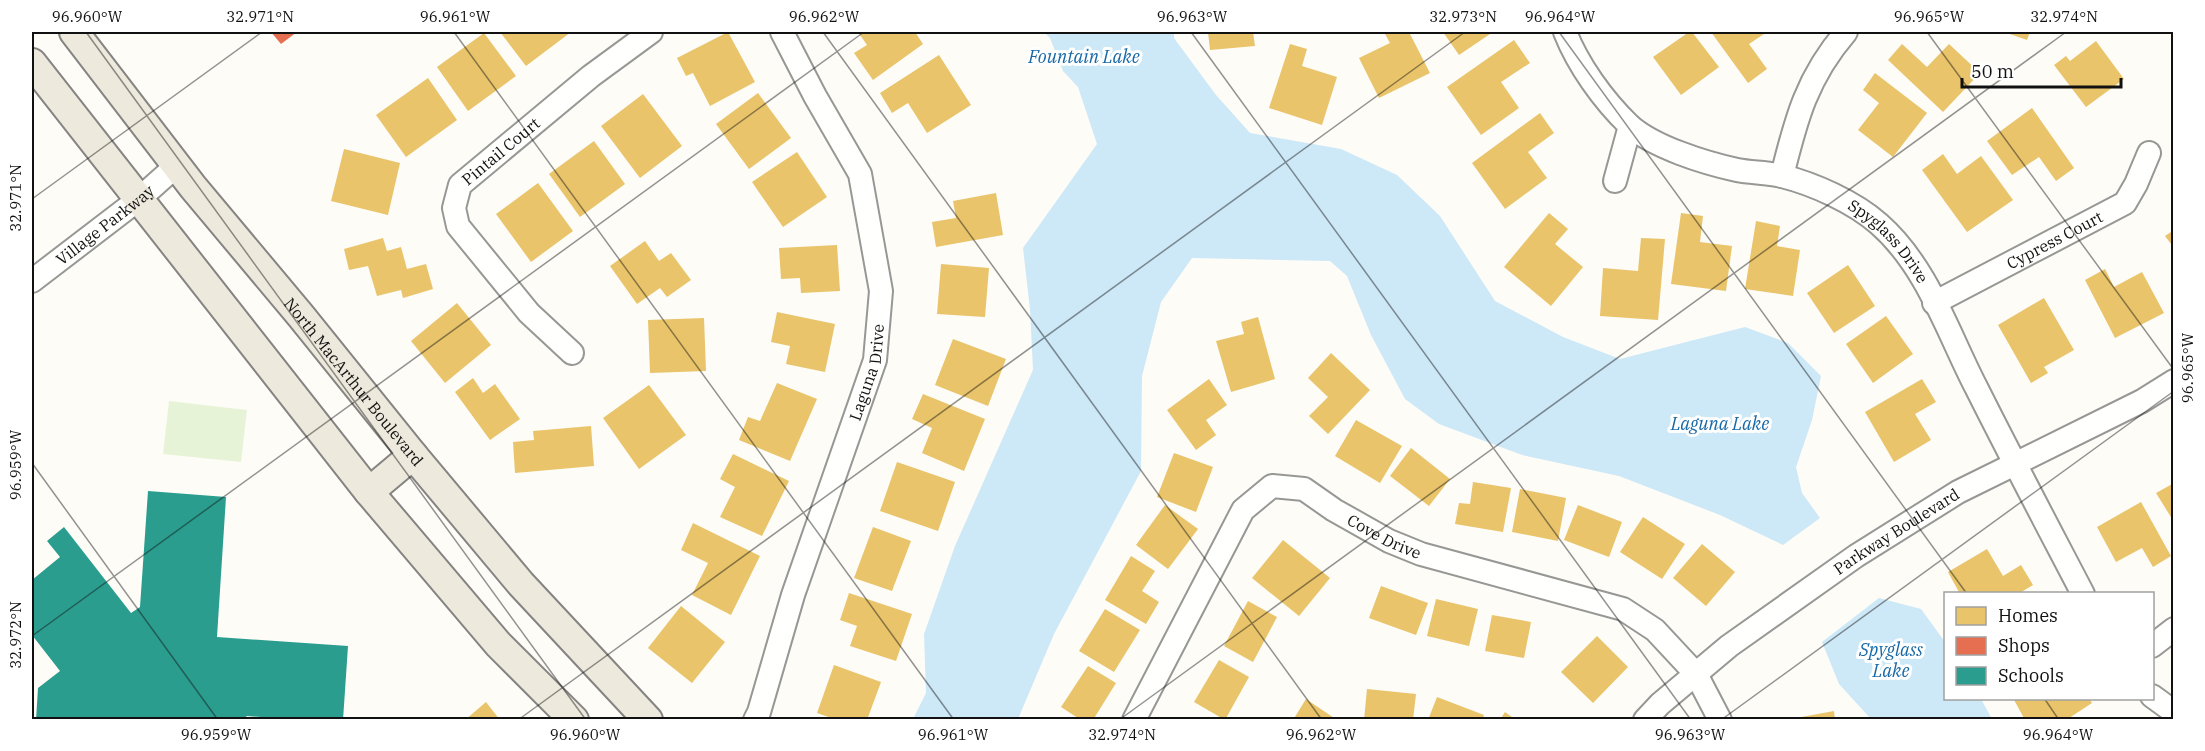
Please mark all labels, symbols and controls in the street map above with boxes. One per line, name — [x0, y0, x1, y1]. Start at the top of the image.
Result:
text: 96.960°W — [52, 7, 123, 26]
text: 32.971°N — [226, 7, 294, 26]
text: 96.961°W — [420, 7, 491, 26]
text: 96.962°W — [789, 7, 860, 26]
text: 96.963°W — [1157, 7, 1228, 26]
text: 32.973°N — [1429, 7, 1497, 26]
text: 96.964°W — [1525, 7, 1596, 26]
text: 96.965°W — [1894, 7, 1965, 26]
text: 32.974°N — [2030, 7, 2098, 26]
water label: Fountain Lake — [1027, 45, 1140, 68]
scale bar — [1962, 51, 2121, 89]
text: 50 m — [1971, 60, 2014, 83]
street label: Pintail Court — [458, 113, 544, 189]
text: 32.971°N — [6, 164, 25, 232]
street label: Village Parkway — [52, 180, 158, 269]
street label: Spyglass Drive — [1845, 195, 1933, 286]
street label: Cypress Court — [2003, 206, 2106, 273]
street label: North MacArthur Boulevard — [280, 293, 428, 470]
street label: Laguna Drive — [845, 323, 888, 423]
text: 96.965°W — [2178, 332, 2197, 403]
water label: Laguna Lake — [1670, 412, 1769, 435]
text: 96.959°W — [6, 429, 25, 500]
street label: Parkway Boulevard — [1830, 484, 1963, 579]
street label: Cove Drive — [1344, 510, 1424, 563]
legend — [1944, 592, 2154, 700]
text: 32.972°N — [6, 601, 25, 669]
text: Homes — [1998, 604, 2058, 627]
text: Shops — [1998, 634, 2050, 657]
water label: Spyglass Lake — [1858, 638, 1923, 682]
text: Schools — [1998, 664, 2064, 687]
text: 96.959°W — [181, 725, 252, 744]
text: 96.960°W — [550, 725, 621, 744]
text: 96.961°W — [918, 725, 989, 744]
text: 32.974°N — [1088, 725, 1156, 744]
text: 96.962°W — [1286, 725, 1357, 744]
text: 96.963°W — [1655, 725, 1726, 744]
text: 96.964°W — [2023, 725, 2094, 744]

